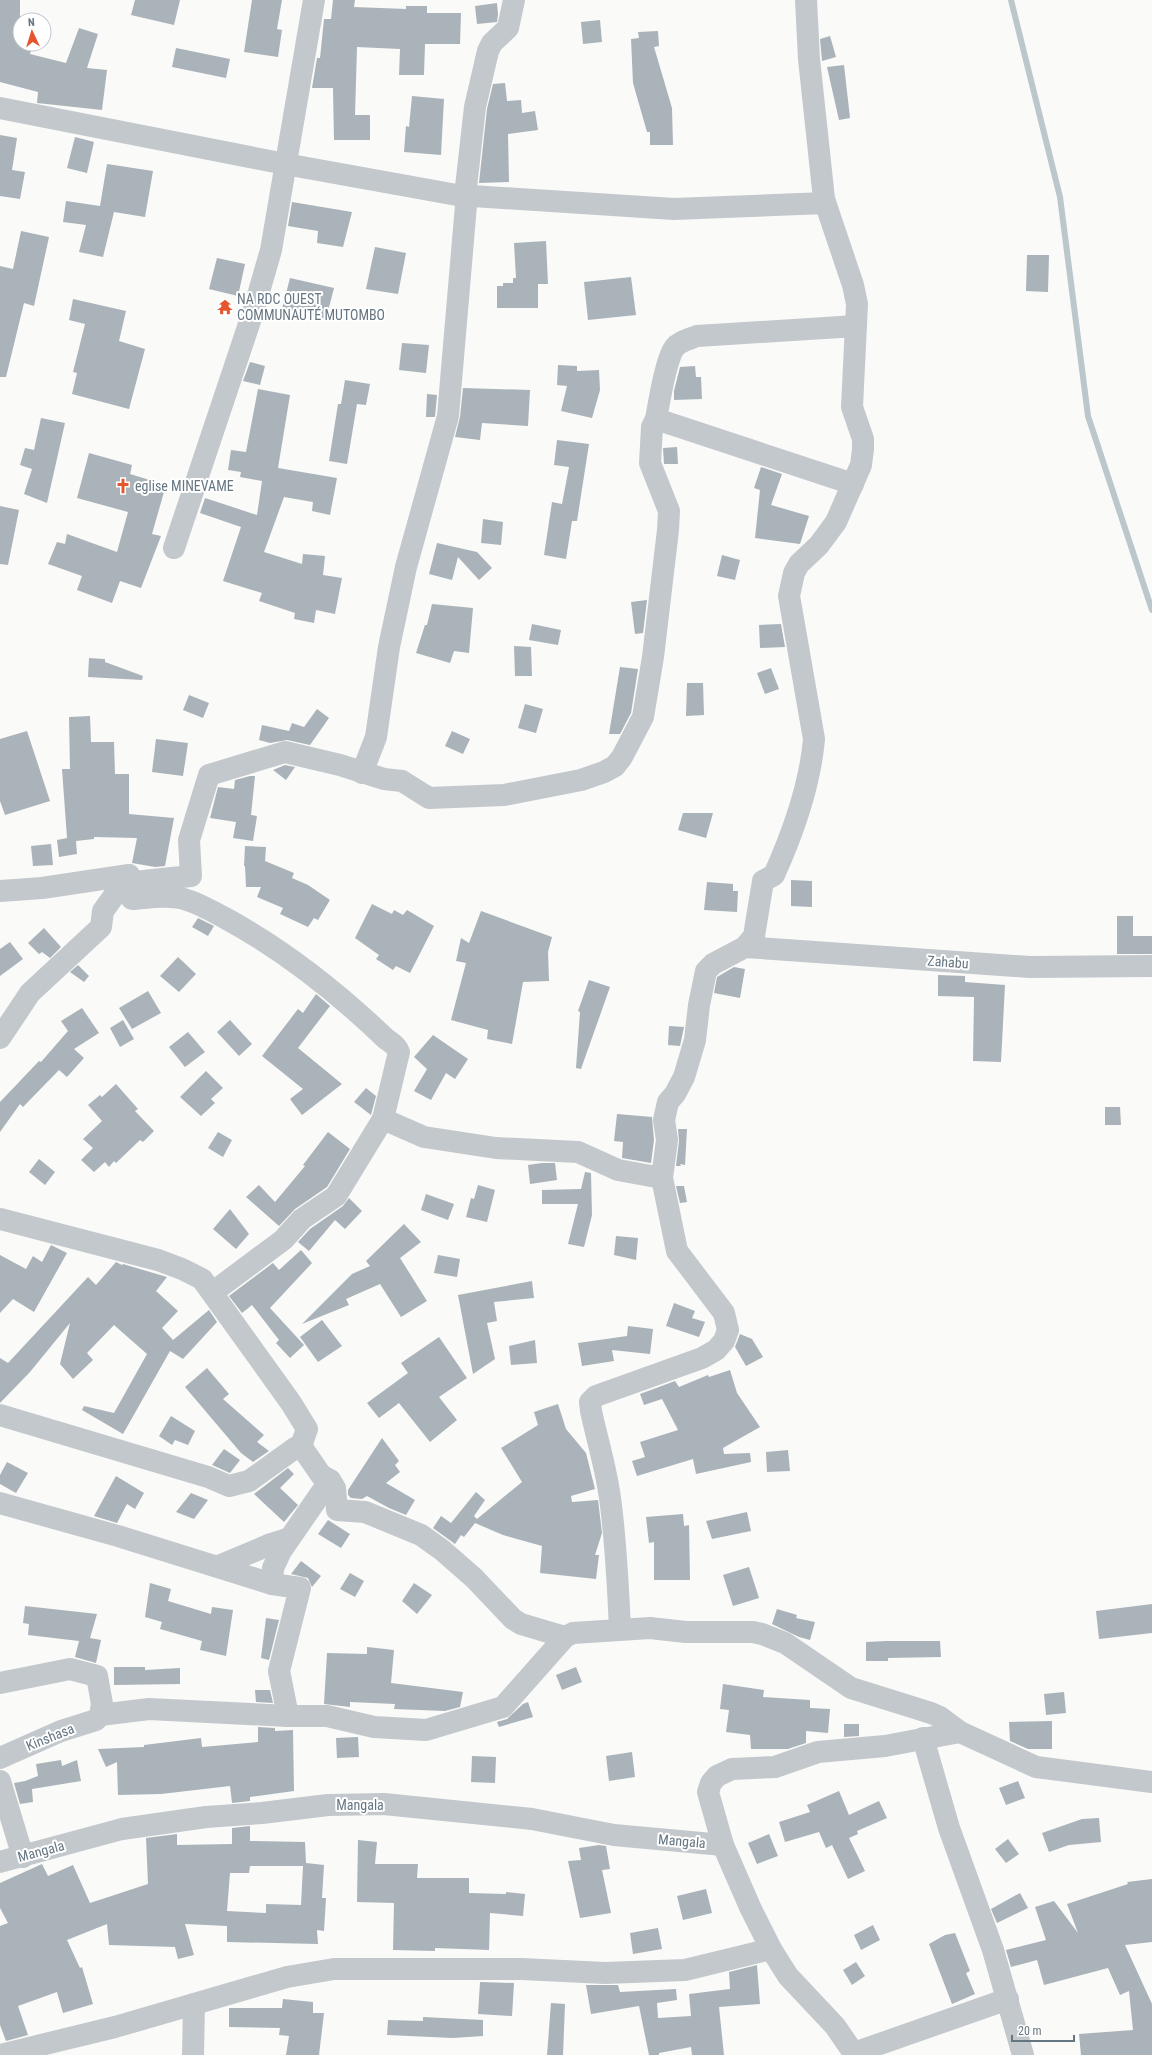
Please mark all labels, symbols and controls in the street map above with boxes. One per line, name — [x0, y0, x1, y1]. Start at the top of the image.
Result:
north arrow — [12, 12, 52, 52]
text: N — [28, 16, 35, 29]
place label: NA RDC OUEST COMMUNAUTÉ MUTOMBO — [237, 291, 385, 323]
temple icon: NA RDC OUEST COMMUNAUTÉ MUTOMBO — [216, 298, 234, 316]
church icon: eglise MINEVAME — [114, 477, 132, 495]
place label: eglise MINEVAME — [135, 478, 234, 494]
street label: Zahabu — [927, 953, 969, 971]
street label: Kinshasa — [24, 1720, 76, 1754]
street label: Mangala — [336, 1797, 384, 1813]
street label: Mangala — [658, 1831, 706, 1851]
street label: Mangala — [16, 1837, 66, 1865]
scale bar — [1012, 2017, 1074, 2043]
text: 20 m — [1018, 2024, 1042, 2038]

